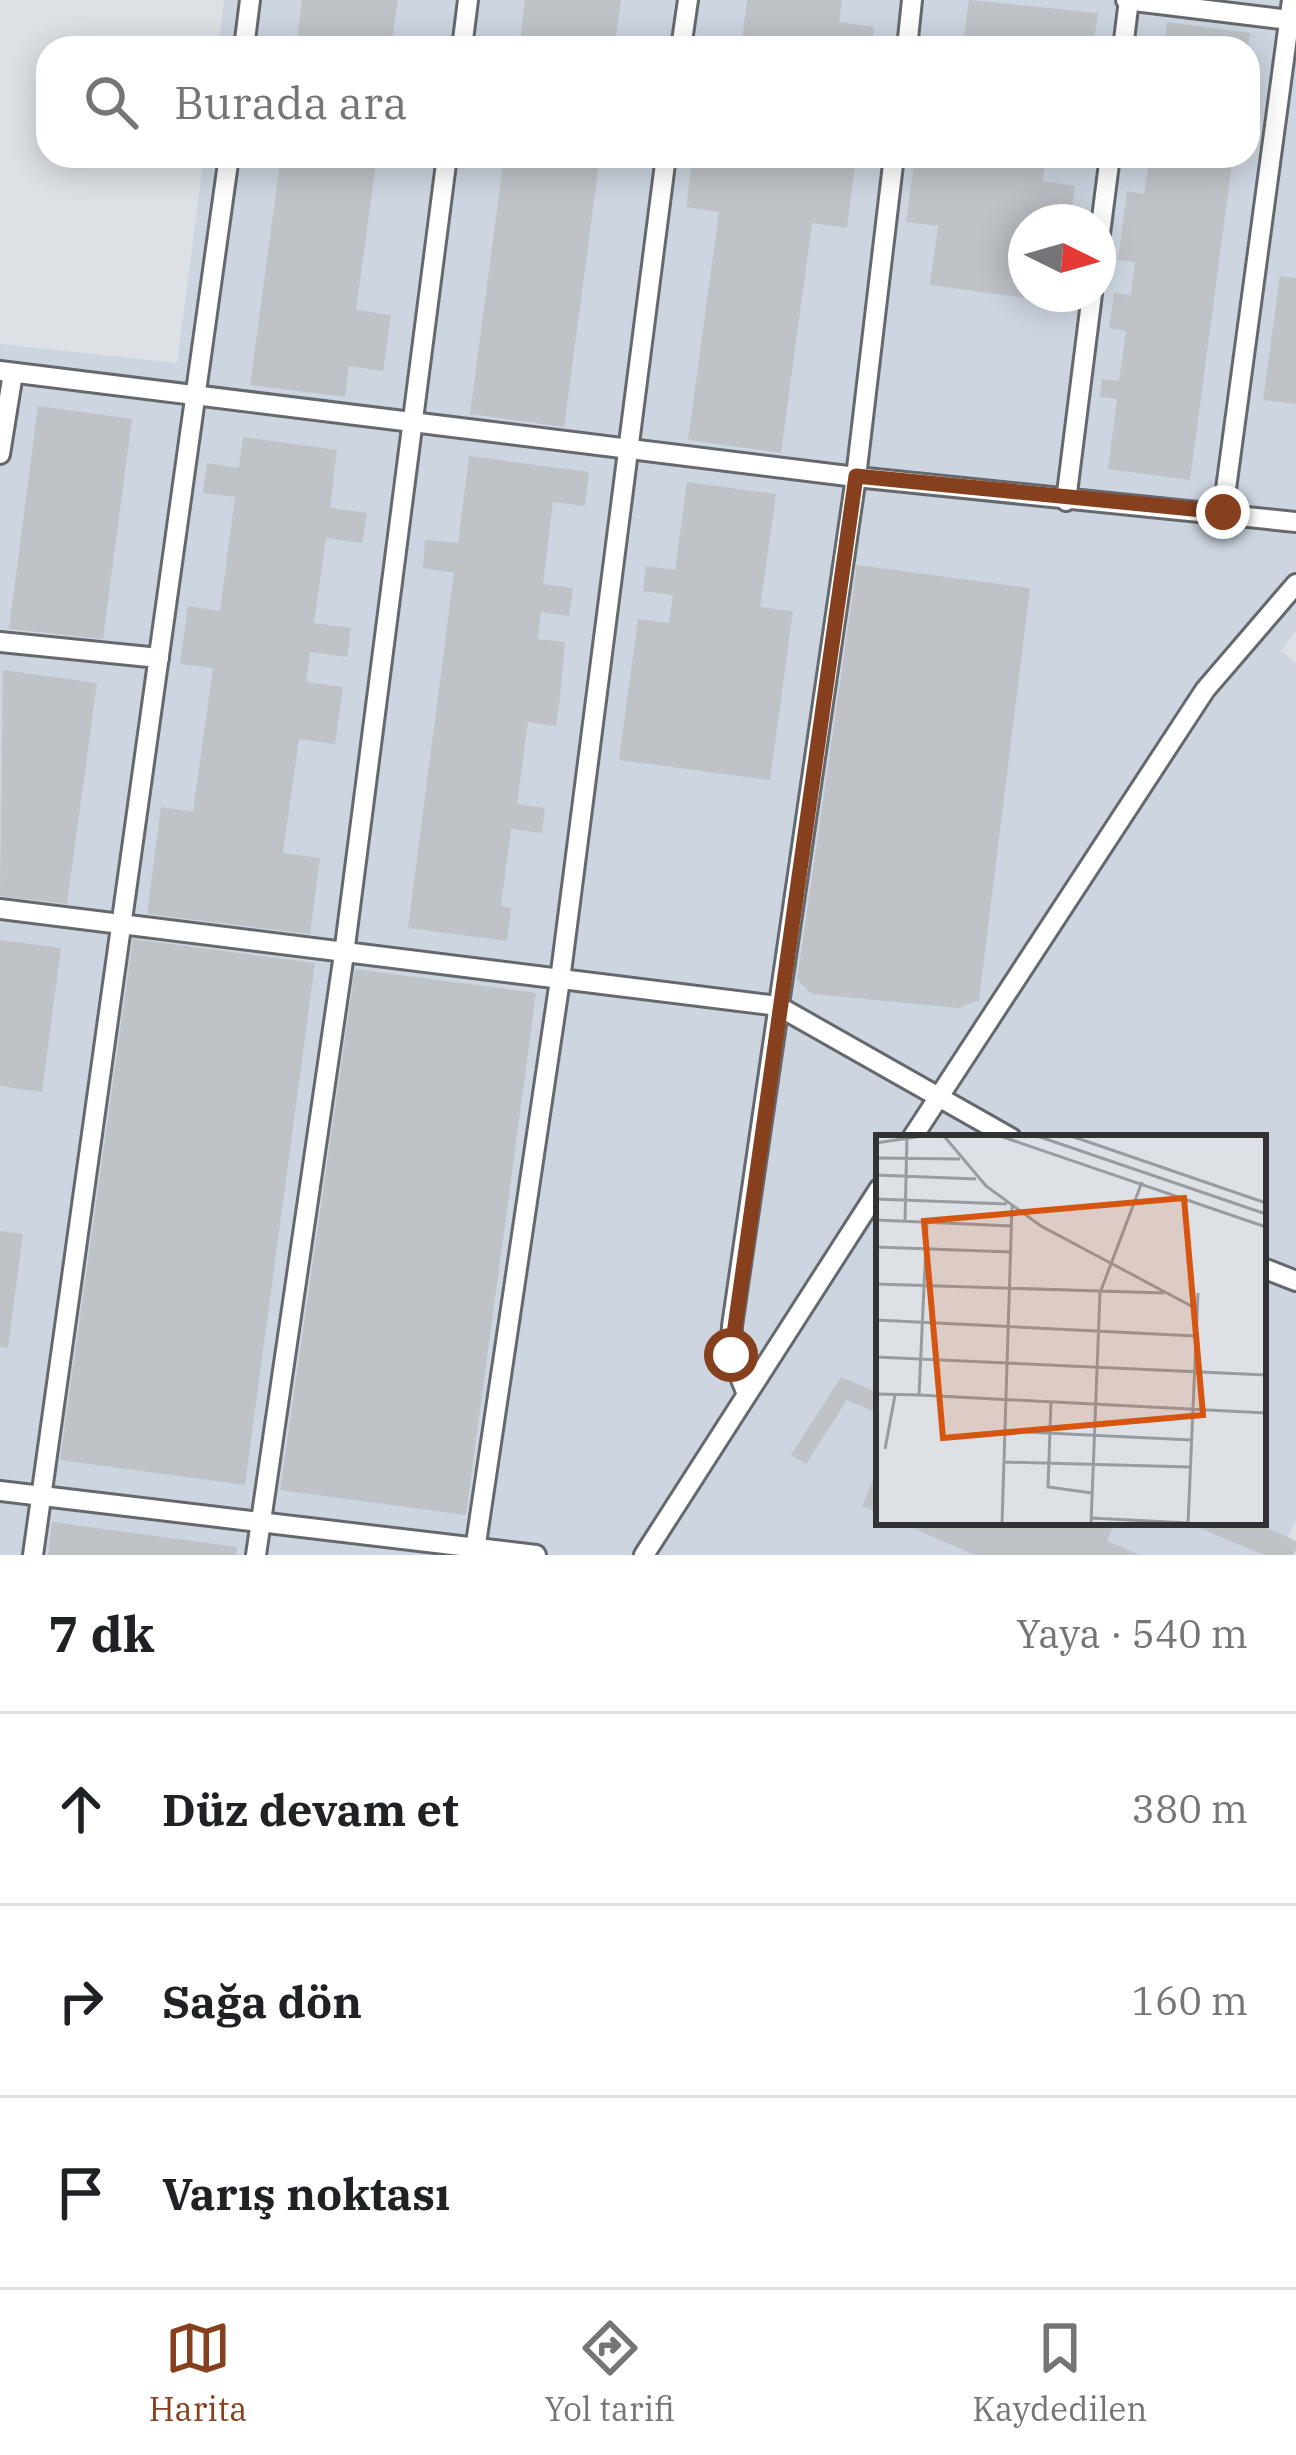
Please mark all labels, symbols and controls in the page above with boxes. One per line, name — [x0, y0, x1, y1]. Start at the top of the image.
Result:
search box — [36, 36, 1260, 168]
icon: search — [78, 69, 144, 135]
text: Burada ara — [174, 73, 408, 131]
north arrow — [1008, 204, 1116, 312]
route end — [1196, 485, 1250, 539]
inset map — [876, 1135, 1266, 1525]
route start — [704, 1328, 758, 1382]
text: 7 dk — [48, 1600, 154, 1666]
text: Yaya · 540 m — [1016, 1608, 1248, 1659]
icon: ahead — [48, 1776, 114, 1842]
text: Düz devam et — [162, 1780, 459, 1838]
text: 380 m — [1132, 1783, 1248, 1834]
icon: right — [48, 1968, 114, 2034]
text: Sağa dön — [162, 1972, 362, 2030]
text: 160 m — [1132, 1975, 1248, 2026]
icon: arrive — [48, 2160, 114, 2226]
text: Varış noktası — [162, 2164, 450, 2222]
tab: Harita — [149, 2315, 247, 2430]
tab: Yol tarifi — [545, 2315, 675, 2430]
tab: Kaydedilen — [972, 2315, 1147, 2430]

